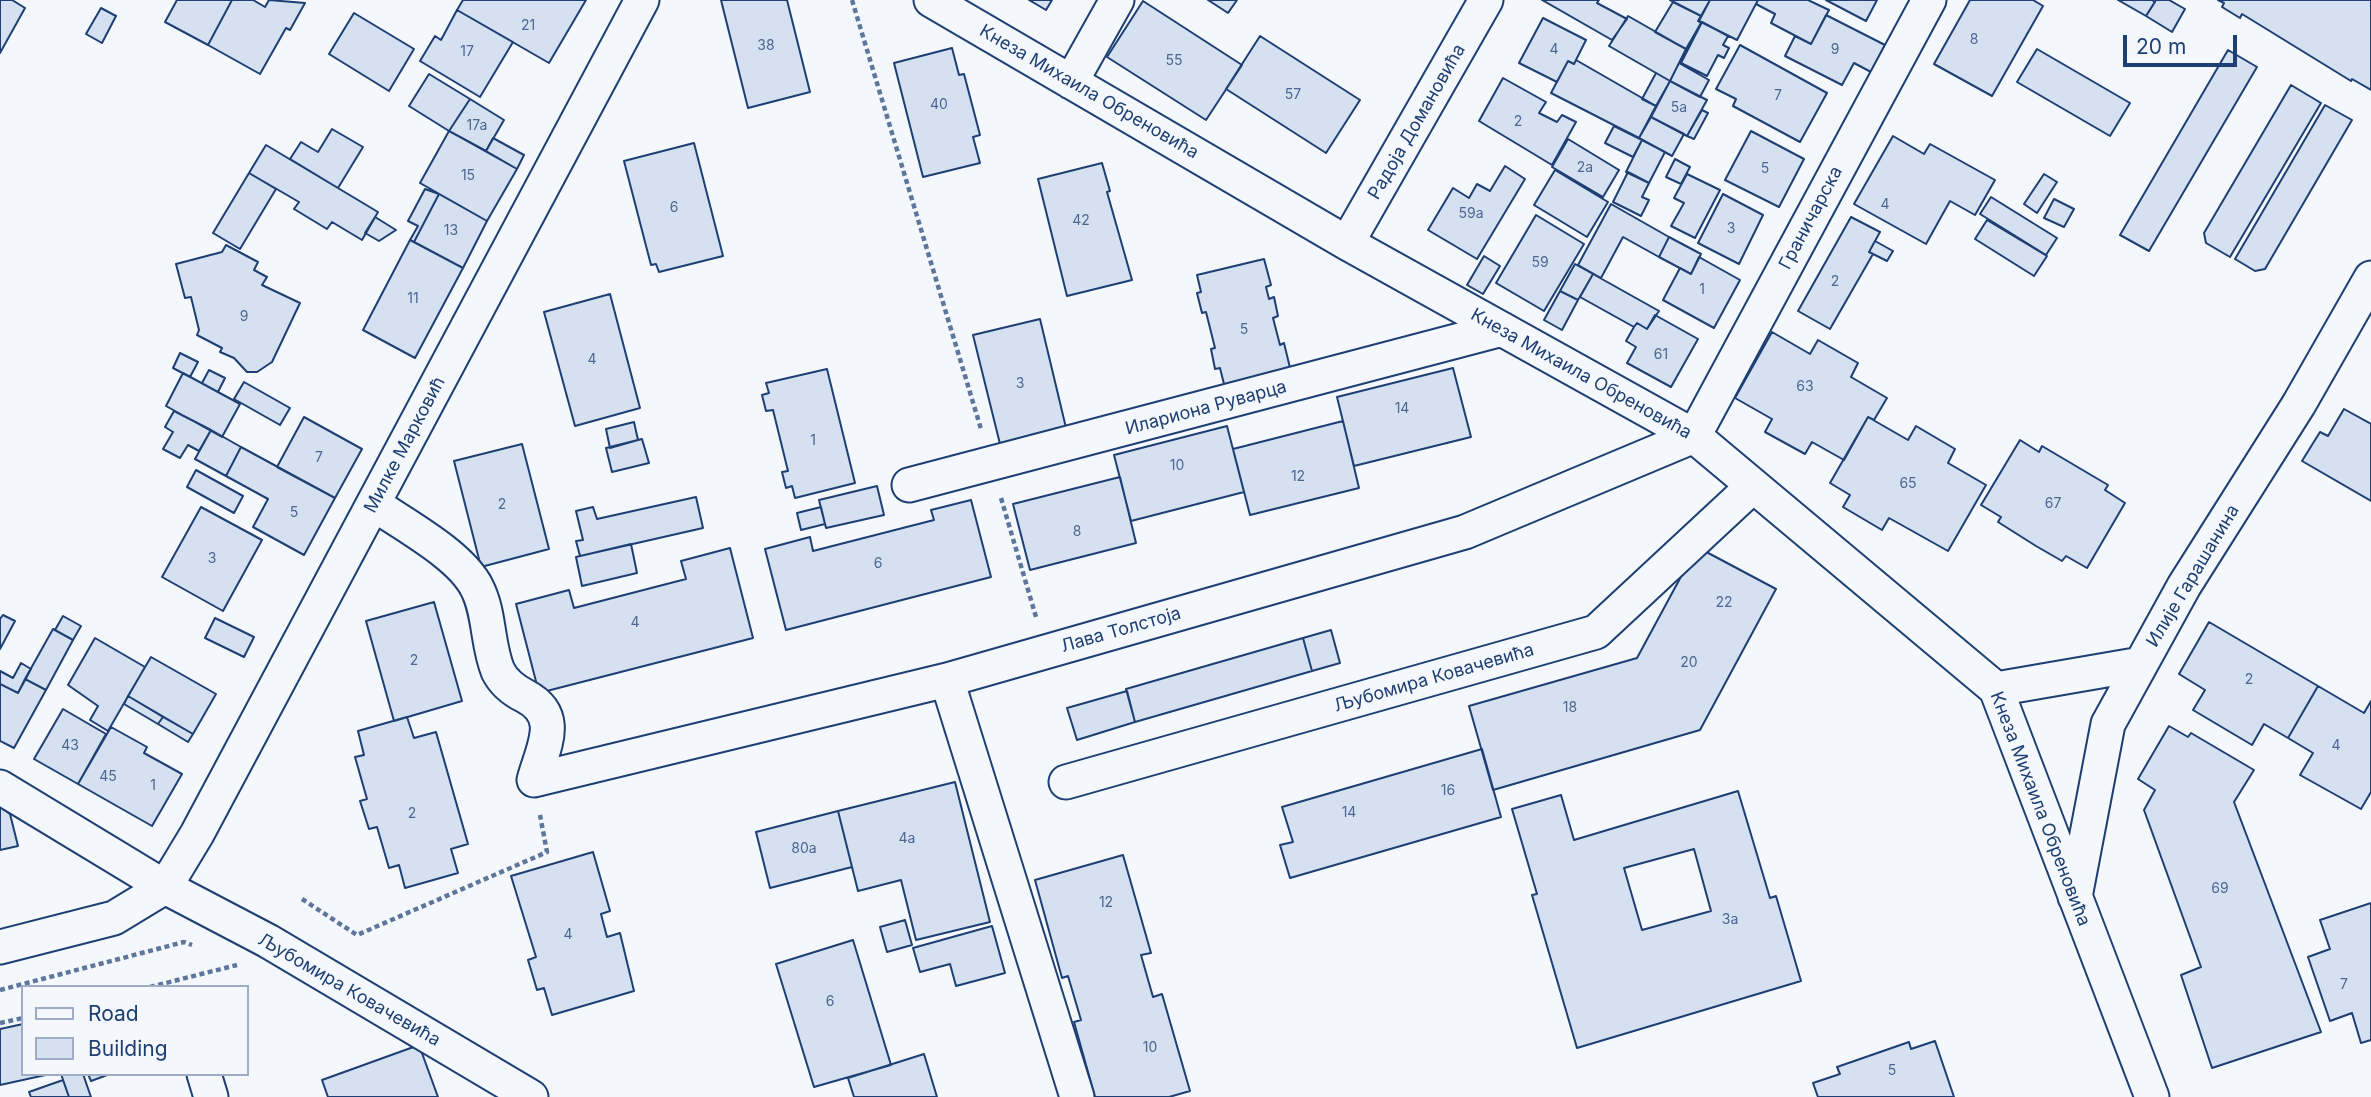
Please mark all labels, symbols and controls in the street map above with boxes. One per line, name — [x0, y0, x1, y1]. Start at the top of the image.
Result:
house number: 21 — [521, 18, 535, 34]
street label: Кнеза Михаила Обреновића — [976, 20, 1202, 164]
scale bar — [2126, 21, 2240, 65]
house number: 8 — [1970, 32, 1978, 48]
text: 20 m — [2136, 34, 2186, 59]
house number: 38 — [757, 38, 775, 54]
street label: Радоја Домановића — [1364, 41, 1470, 203]
house number: 4 — [1549, 42, 1559, 58]
house number: 9 — [1831, 42, 1839, 58]
house number: 17 — [460, 44, 474, 60]
house number: 55 — [1165, 53, 1183, 69]
house number: 57 — [1285, 87, 1301, 103]
house number: 7 — [1774, 88, 1782, 104]
house number: 40 — [930, 97, 948, 113]
house number: 5a — [1671, 100, 1687, 116]
house number: 2 — [1514, 114, 1522, 130]
house number: 17a — [467, 118, 487, 134]
house number: 2a — [1577, 160, 1593, 176]
house number: 5 — [1761, 161, 1769, 177]
street label: Граничарска — [1775, 163, 1847, 273]
house number: 15 — [461, 168, 475, 184]
house number: 4 — [1880, 197, 1890, 213]
house number: 6 — [670, 200, 678, 216]
house number: 59a — [1458, 206, 1484, 222]
house number: 42 — [1072, 213, 1090, 229]
house number: 3 — [1727, 221, 1735, 237]
house number: 13 — [444, 223, 458, 239]
house number: 59 — [1531, 255, 1549, 271]
house number: 2 — [1831, 274, 1839, 290]
house number: 1 — [1699, 282, 1705, 298]
house number: 11 — [407, 291, 419, 307]
street label: Кнеза Михаила Обреновића — [1467, 304, 1695, 444]
house number: 9 — [240, 309, 248, 325]
house number: 5 — [1240, 322, 1248, 338]
house number: 61 — [1654, 347, 1668, 363]
house number: 4 — [587, 352, 597, 368]
street label: Милке Марковић — [360, 373, 450, 517]
house number: 3 — [1016, 376, 1024, 392]
street label: Илариона Руварца — [1123, 376, 1289, 440]
house number: 63 — [1796, 379, 1814, 395]
house number: 14 — [1395, 401, 1409, 417]
house number: 1 — [810, 433, 816, 449]
house number: 7 — [315, 450, 323, 466]
house number: 10 — [1170, 458, 1184, 474]
house number: 12 — [1291, 469, 1305, 485]
house number: 65 — [1899, 476, 1917, 492]
house number: 67 — [2045, 496, 2061, 512]
house number: 2 — [498, 497, 506, 513]
street label: Илије Гарашанина — [2142, 501, 2244, 651]
house number: 5 — [290, 505, 298, 521]
house number: 8 — [1073, 524, 1081, 540]
house number: 3 — [208, 551, 216, 567]
house number: 6 — [874, 556, 882, 572]
house number: 22 — [1715, 595, 1733, 611]
street label: Лава Толстоја — [1058, 603, 1184, 657]
house number: 4 — [630, 615, 640, 631]
street label: Љубомира Ковачевића — [1332, 639, 1536, 717]
house number: 2 — [410, 653, 418, 669]
house number: 20 — [1680, 655, 1698, 671]
house number: 2 — [2245, 672, 2253, 688]
street label: Кнеза Михаила Обреновића — [1985, 689, 2095, 929]
house number: 18 — [1563, 700, 1577, 716]
house number: 43 — [61, 738, 79, 754]
house number: 4 — [2331, 738, 2341, 754]
house number: 45 — [99, 769, 117, 785]
house number: 1 — [150, 778, 156, 794]
house number: 16 — [1441, 783, 1455, 799]
house number: 14 — [1342, 805, 1356, 821]
house number: 2 — [408, 806, 416, 822]
house number: 4a — [899, 831, 915, 847]
house number: 80a — [791, 841, 817, 857]
house number: 69 — [2211, 881, 2229, 897]
house number: 12 — [1099, 895, 1113, 911]
house number: 3a — [1722, 912, 1738, 928]
house number: 4 — [563, 927, 573, 943]
street label: Љубомира Ковачевића — [254, 929, 444, 1051]
house number: 7 — [2340, 977, 2348, 993]
legend — [21, 985, 248, 1076]
house number: 6 — [826, 994, 834, 1010]
text: Road — [88, 1001, 139, 1026]
text: Building — [88, 1036, 168, 1061]
house number: 10 — [1143, 1040, 1157, 1056]
house number: 5 — [1888, 1063, 1896, 1079]

